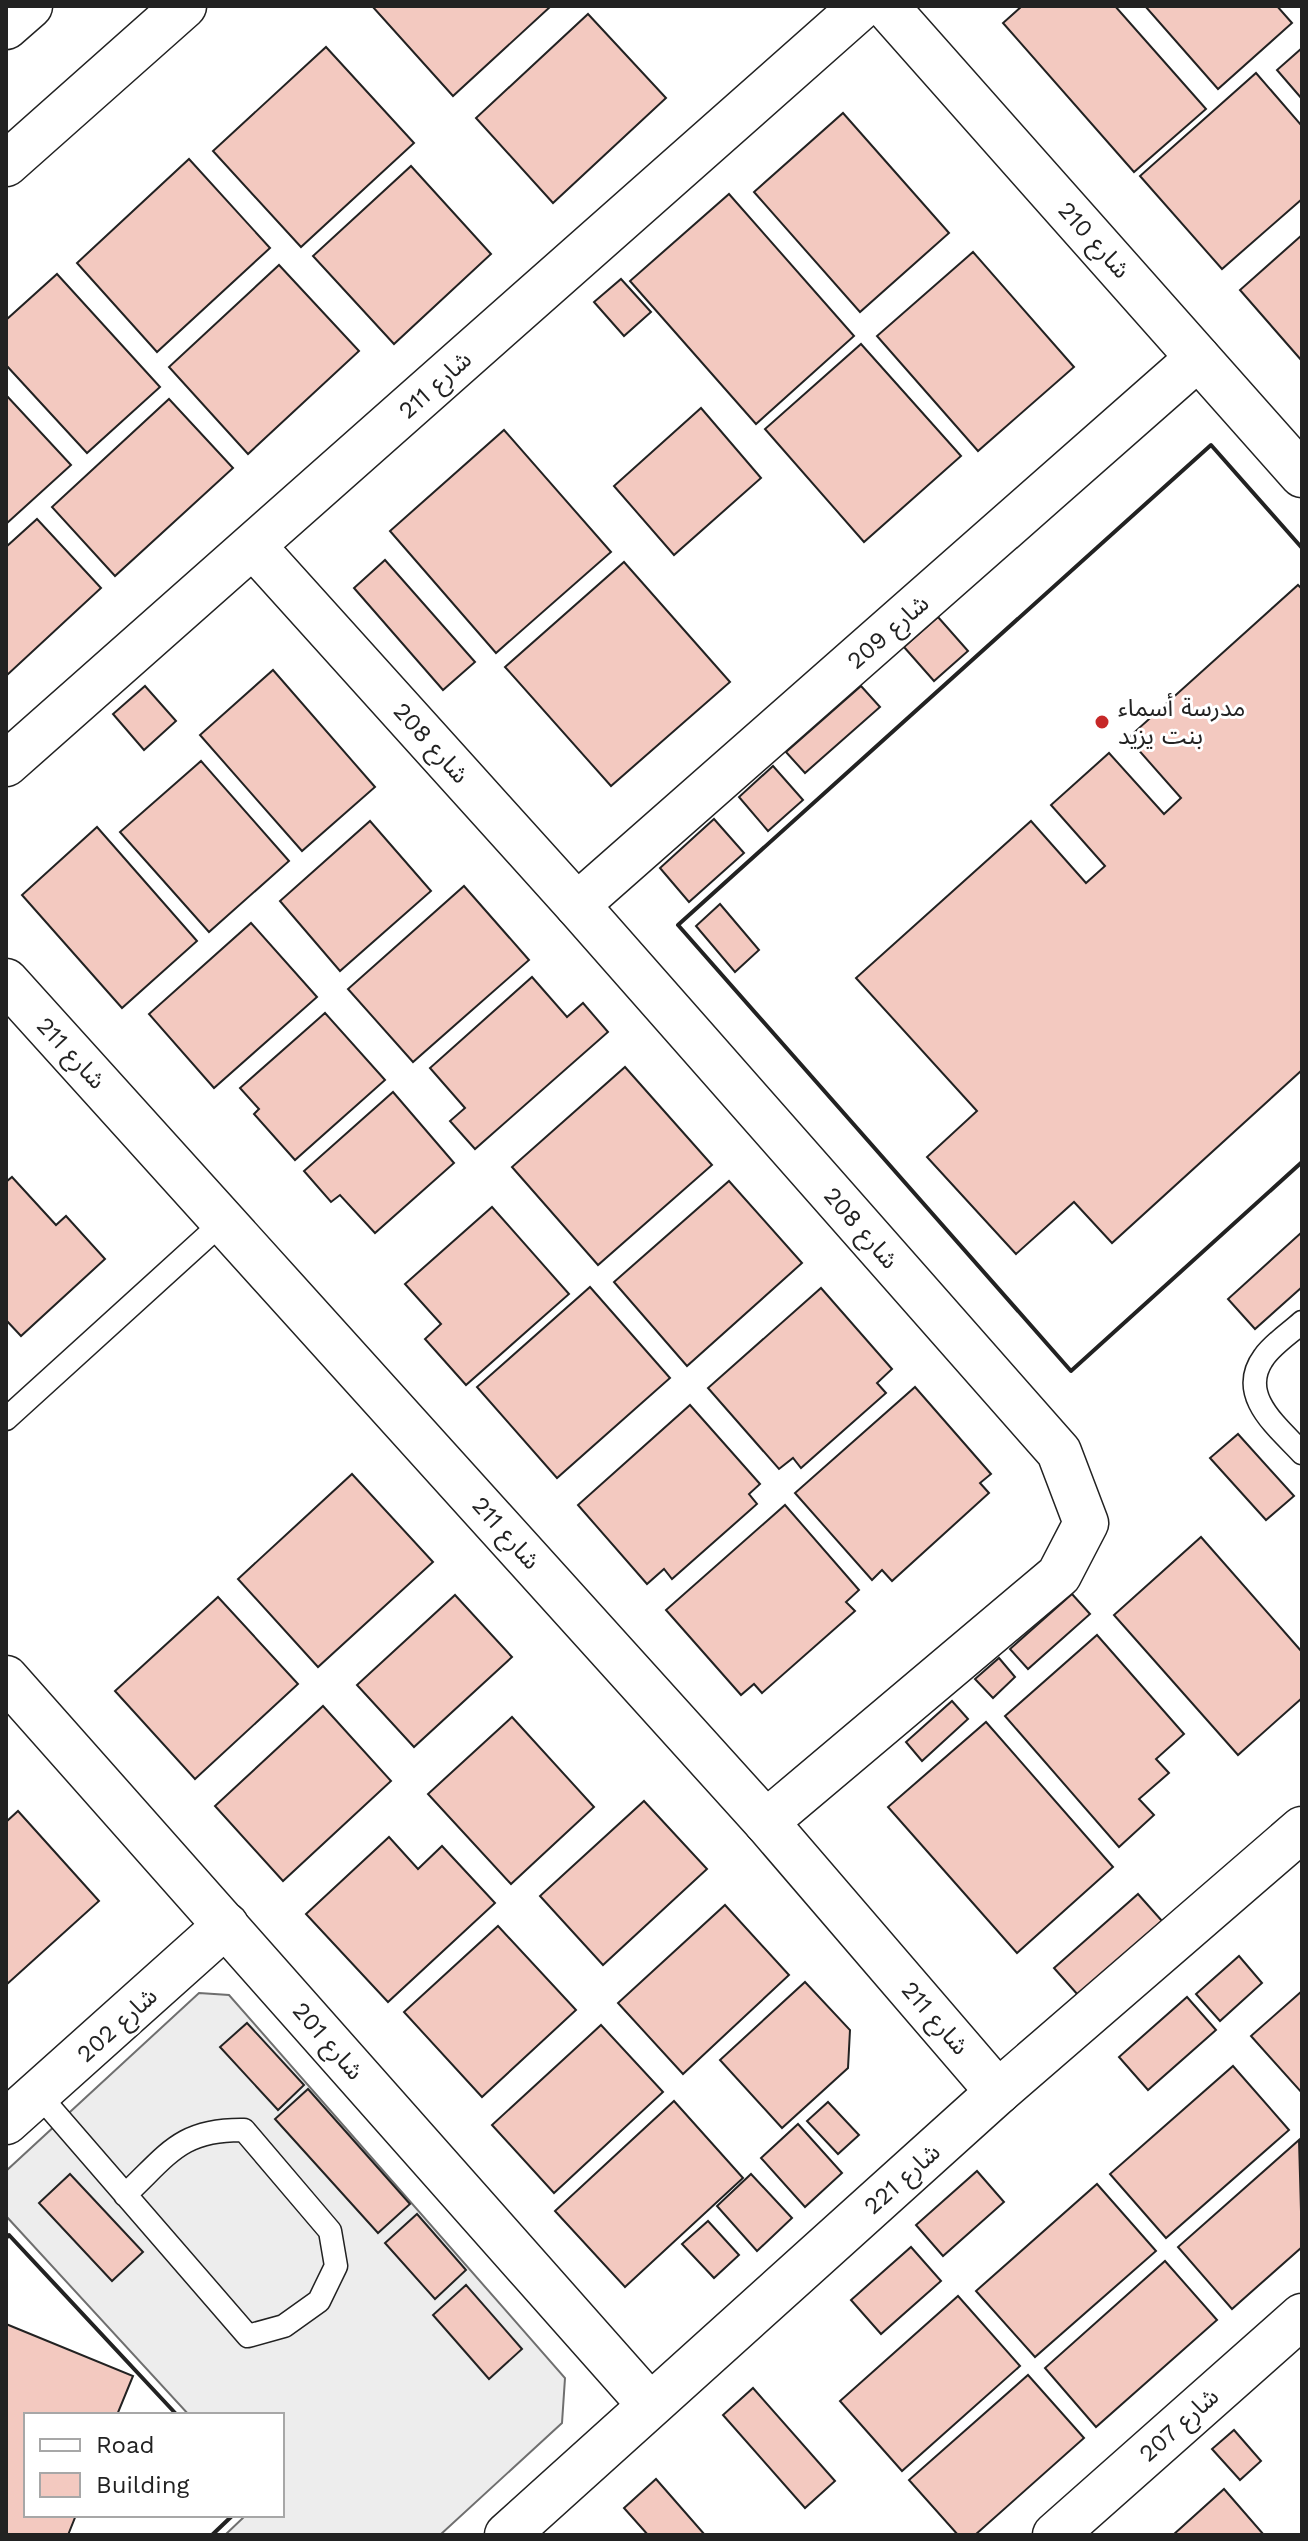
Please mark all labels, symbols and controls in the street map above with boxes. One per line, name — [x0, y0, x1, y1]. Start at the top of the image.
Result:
street label: شارع 210 — [1050, 196, 1136, 286]
street label: شارع 211 — [393, 345, 479, 427]
street label: شارع 209 — [842, 589, 936, 677]
place label: مدرسة أسماء بنت يزيد — [1118, 692, 1245, 750]
street label: شارع 208 — [385, 697, 474, 791]
marker: مدرسة أسماء بنت يزيد — [1093, 713, 1111, 731]
street label: شارع 211 — [29, 1011, 111, 1097]
street label: شارع 208 — [816, 1182, 904, 1276]
street label: شارع 211 — [464, 1491, 546, 1577]
street label: شارع 211 — [893, 1976, 974, 2062]
street label: شارع 202 — [71, 1982, 165, 2070]
street label: شارع 201 — [285, 1997, 369, 2087]
street label: شارع 221 — [858, 2138, 948, 2223]
street label: شارع 207 — [1134, 2382, 1226, 2470]
legend — [24, 2413, 284, 2517]
text: Road — [96, 2431, 155, 2459]
text: Building — [96, 2471, 189, 2499]

